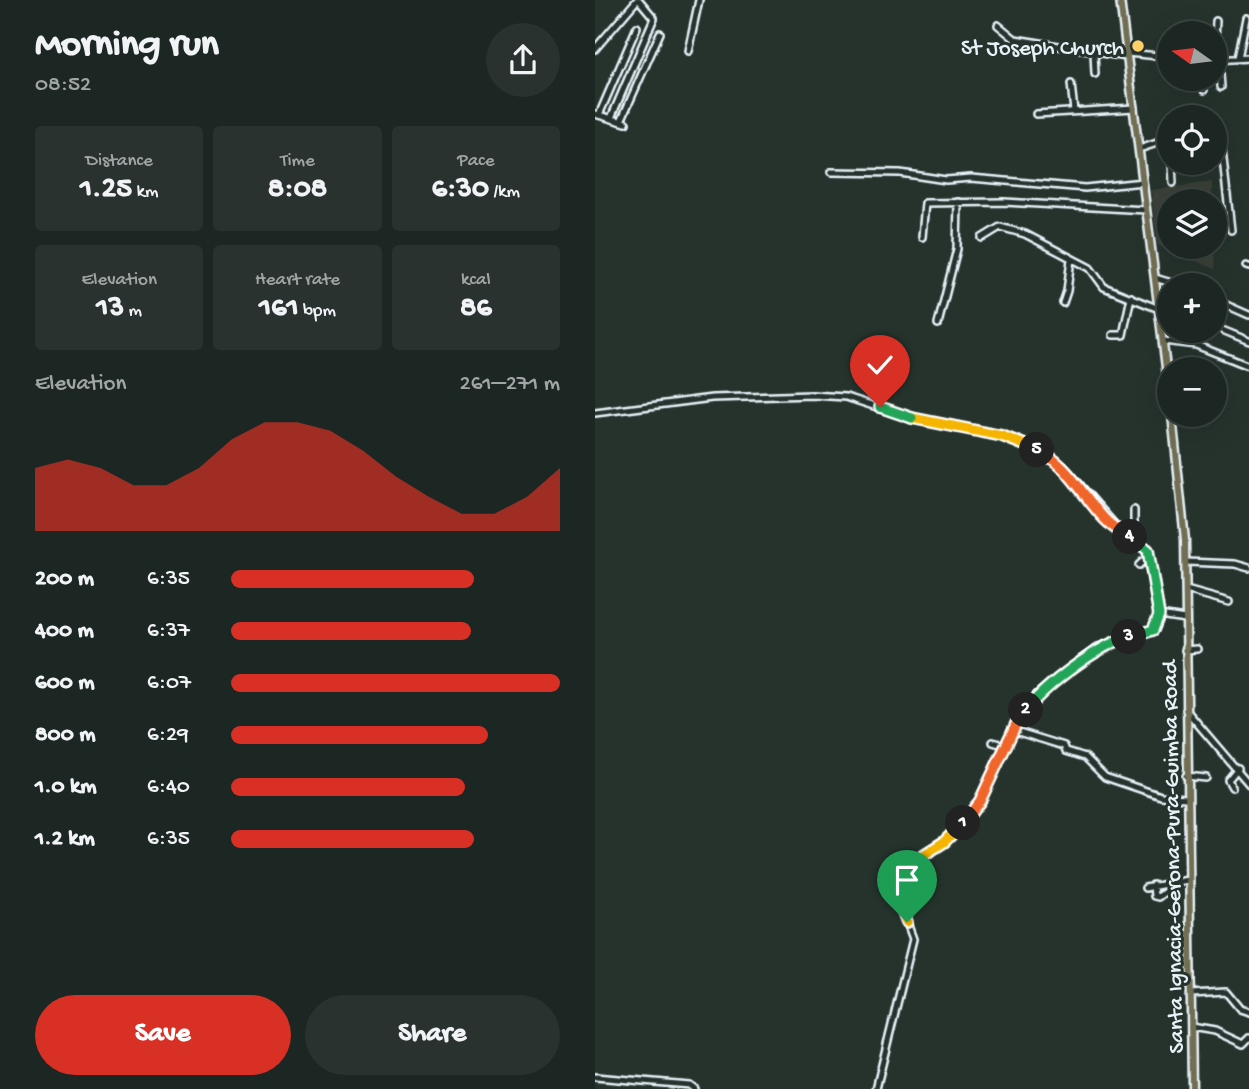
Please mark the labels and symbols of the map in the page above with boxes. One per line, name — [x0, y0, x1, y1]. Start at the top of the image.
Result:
north arrow — [1157, 21, 1227, 91]
place label: St Joseph Church — [961, 36, 1124, 63]
marker: St Joseph Church — [1130, 38, 1146, 54]
pin — [850, 335, 910, 407]
pin: 5 — [1019, 433, 1055, 468]
pin: 4 — [1113, 520, 1147, 554]
pin: 3 — [1111, 620, 1147, 654]
street label: Santa Ignacia-Gerona-Pura-Guimba Road — [1158, 659, 1191, 1054]
pin: 2 — [1009, 692, 1043, 728]
pin: 1 — [945, 806, 981, 840]
pin — [877, 850, 937, 922]

